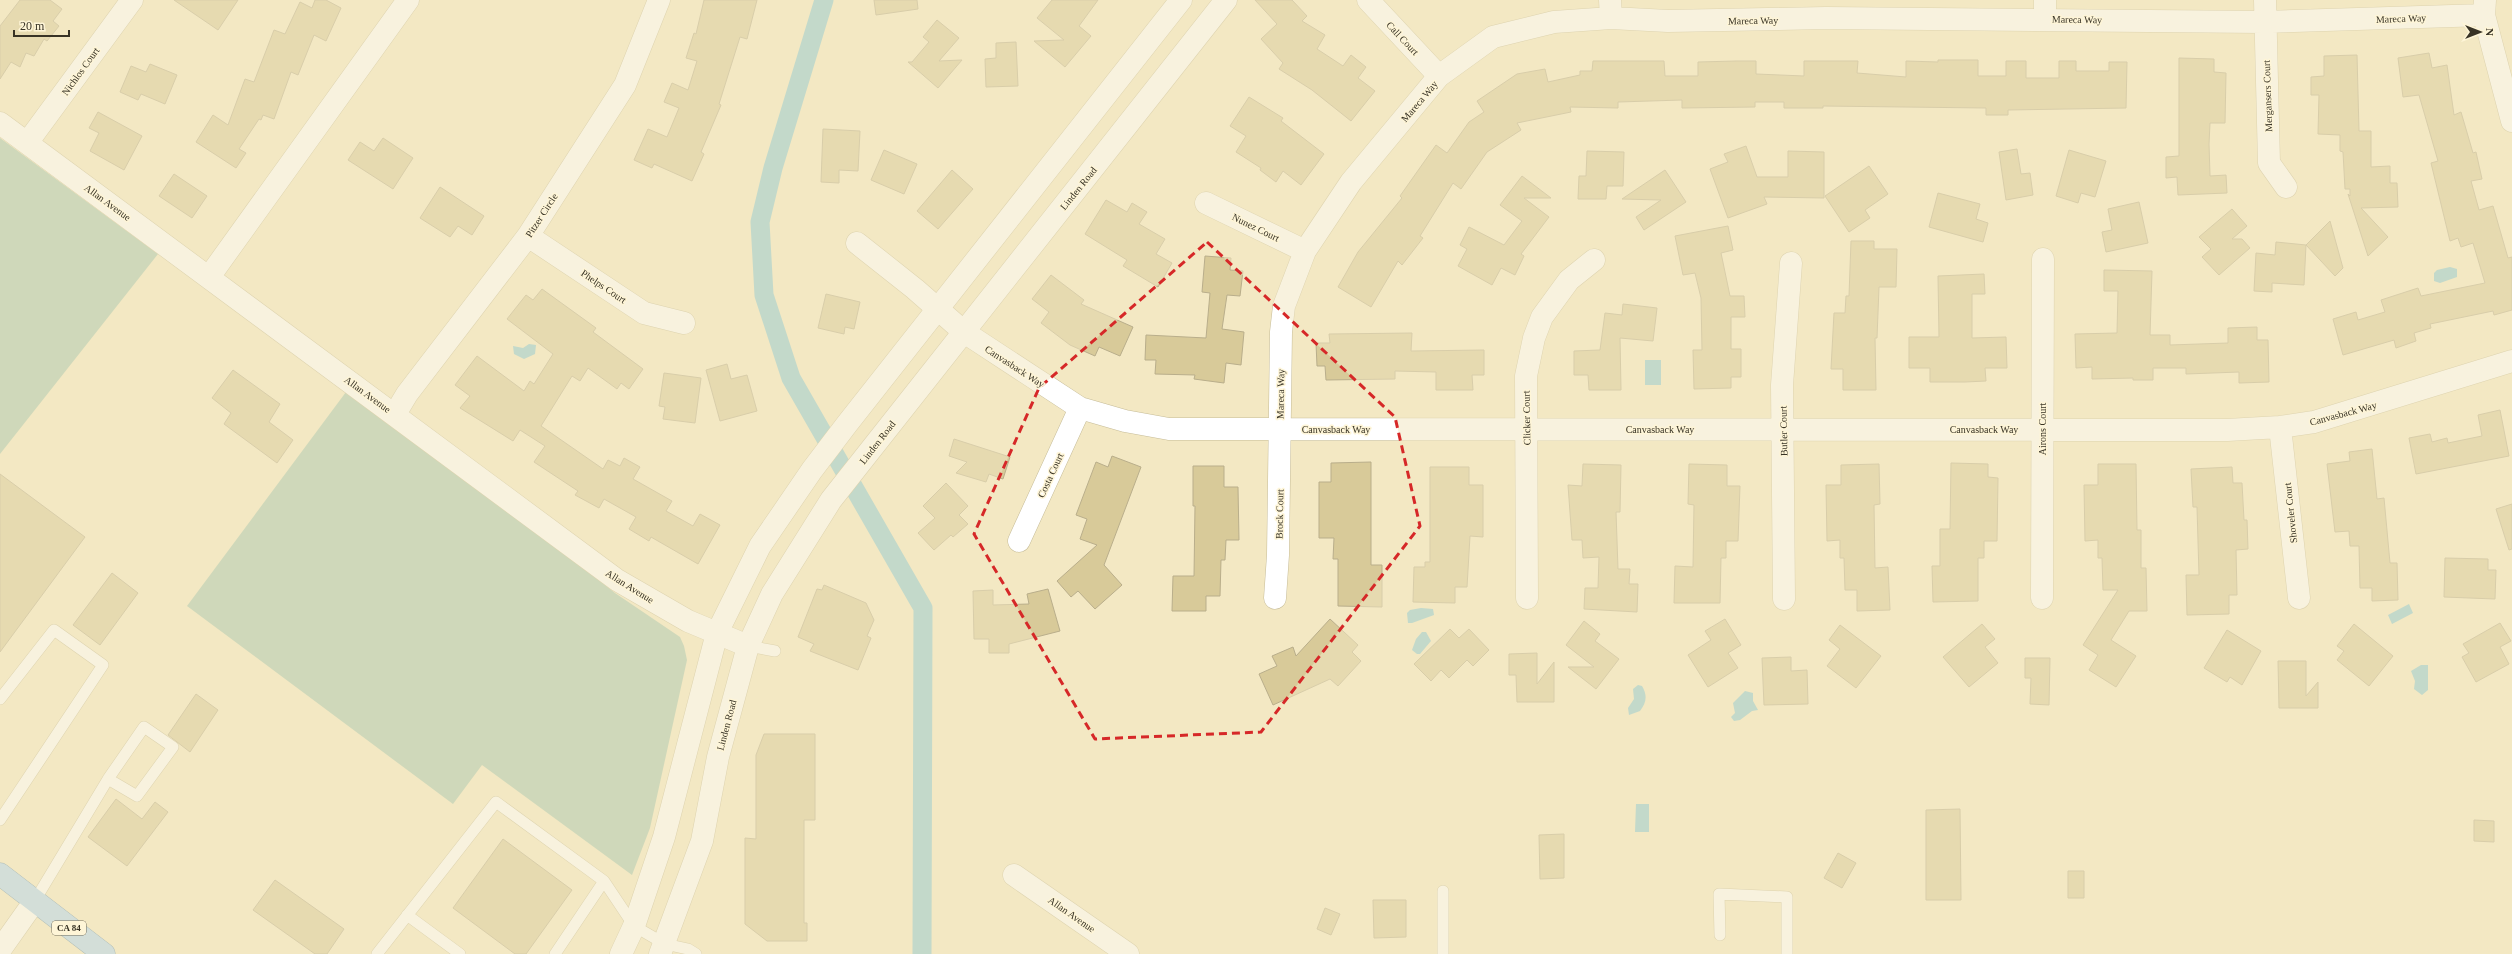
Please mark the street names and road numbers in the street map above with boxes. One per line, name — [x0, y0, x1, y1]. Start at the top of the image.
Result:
street label: Mareca Way — [2376, 12, 2426, 25]
street label: Mareca Way — [2052, 14, 2102, 25]
street label: Mareca Way — [1728, 15, 1778, 26]
street label: Call Court — [1384, 19, 1421, 58]
street label: Nichlos Court — [59, 45, 102, 97]
street label: Mergansers Court — [2261, 60, 2274, 132]
street label: Mareca Way — [1399, 78, 1440, 124]
street label: Linden Road — [1058, 165, 1099, 212]
street label: Allan Avenue — [82, 182, 133, 223]
street label: Pitzer Circle — [523, 191, 560, 239]
street label: Nunez Court — [1230, 211, 1281, 244]
street label: Phelps Court — [579, 267, 629, 306]
street label: Canvasback Way — [983, 343, 1047, 390]
street label: Mareca Way — [1275, 369, 1286, 419]
street label: Allan Avenue — [342, 374, 393, 415]
street label: Clicker Court — [1521, 390, 1532, 445]
street label: Canvasback Way — [2309, 399, 2378, 428]
street label: Airons Court — [2037, 403, 2048, 455]
street label: Butler Court — [1778, 406, 1789, 456]
street label: Linden Road — [857, 418, 898, 466]
street label: Canvasback Way — [1302, 424, 1370, 435]
street label: Canvasback Way — [1626, 424, 1694, 435]
street label: Canvasback Way — [1950, 424, 2018, 435]
street label: Costa Court — [1035, 451, 1066, 499]
street label: Shoveler Court — [2282, 482, 2299, 544]
street label: Brock Court — [1274, 489, 1285, 539]
street label: Allan Avenue — [604, 567, 656, 606]
street label: Linden Road — [714, 699, 739, 752]
street label: Allan Avenue — [1046, 894, 1098, 935]
road number: CA 84 — [52, 921, 86, 935]

